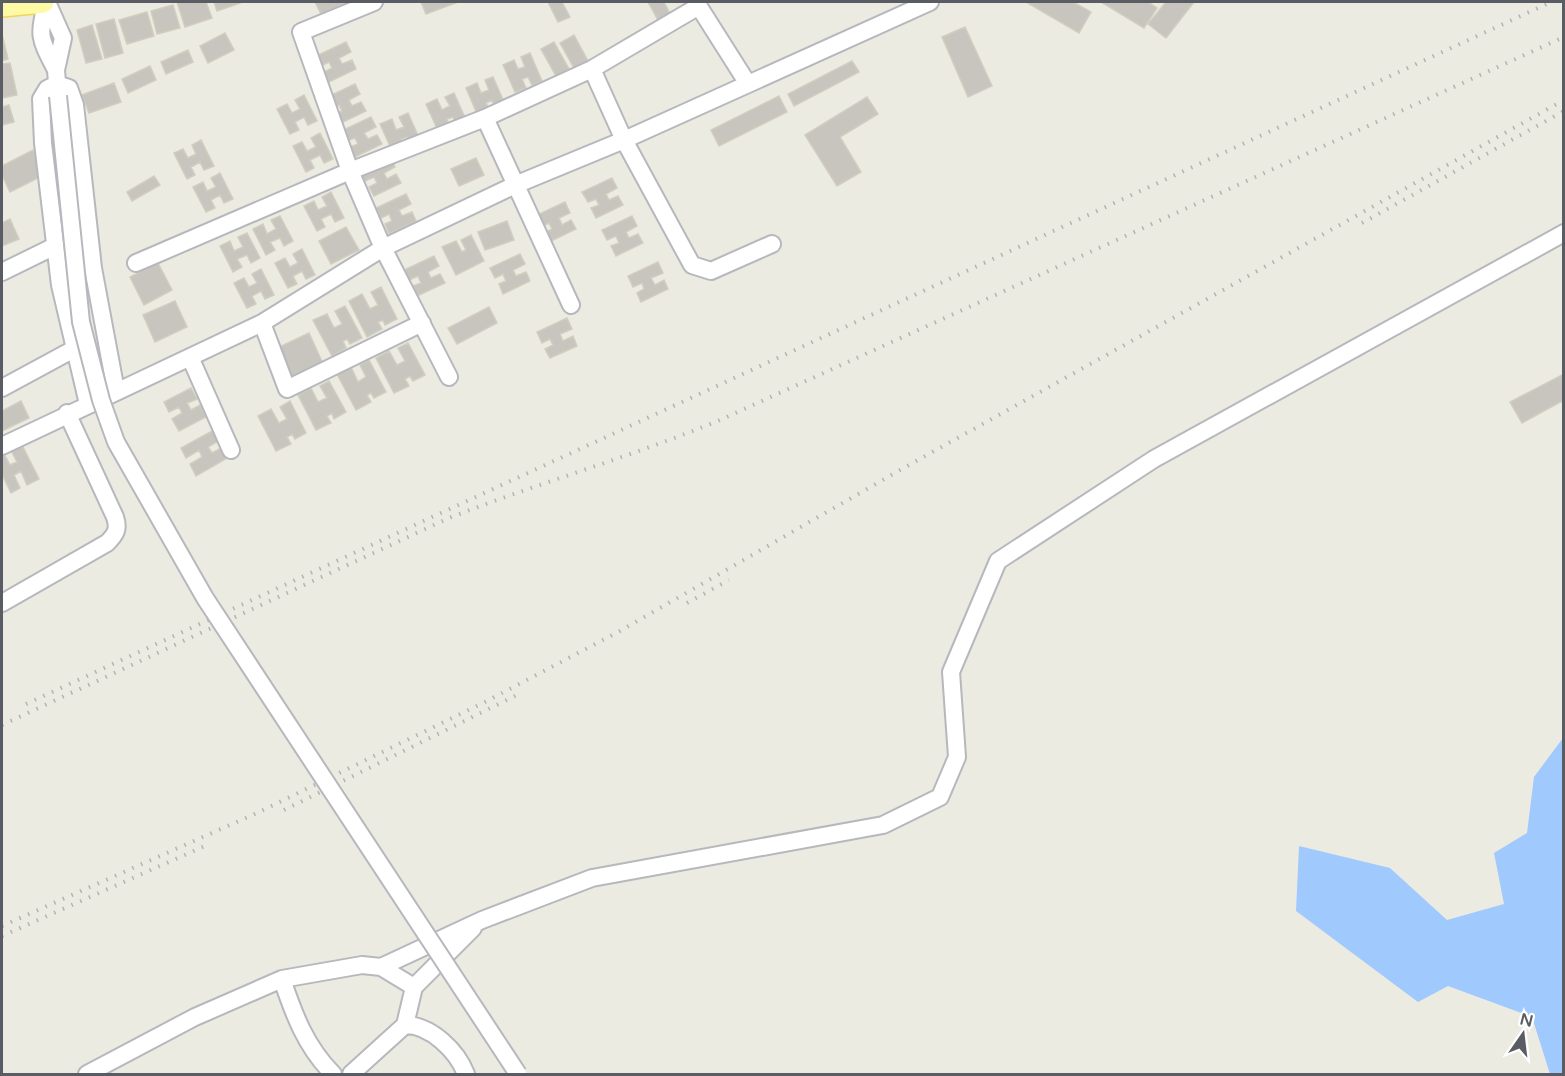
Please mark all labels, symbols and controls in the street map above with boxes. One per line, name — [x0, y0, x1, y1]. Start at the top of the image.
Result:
north arrow — [1493, 1004, 1553, 1064]
text: N — [1518, 1009, 1535, 1032]

